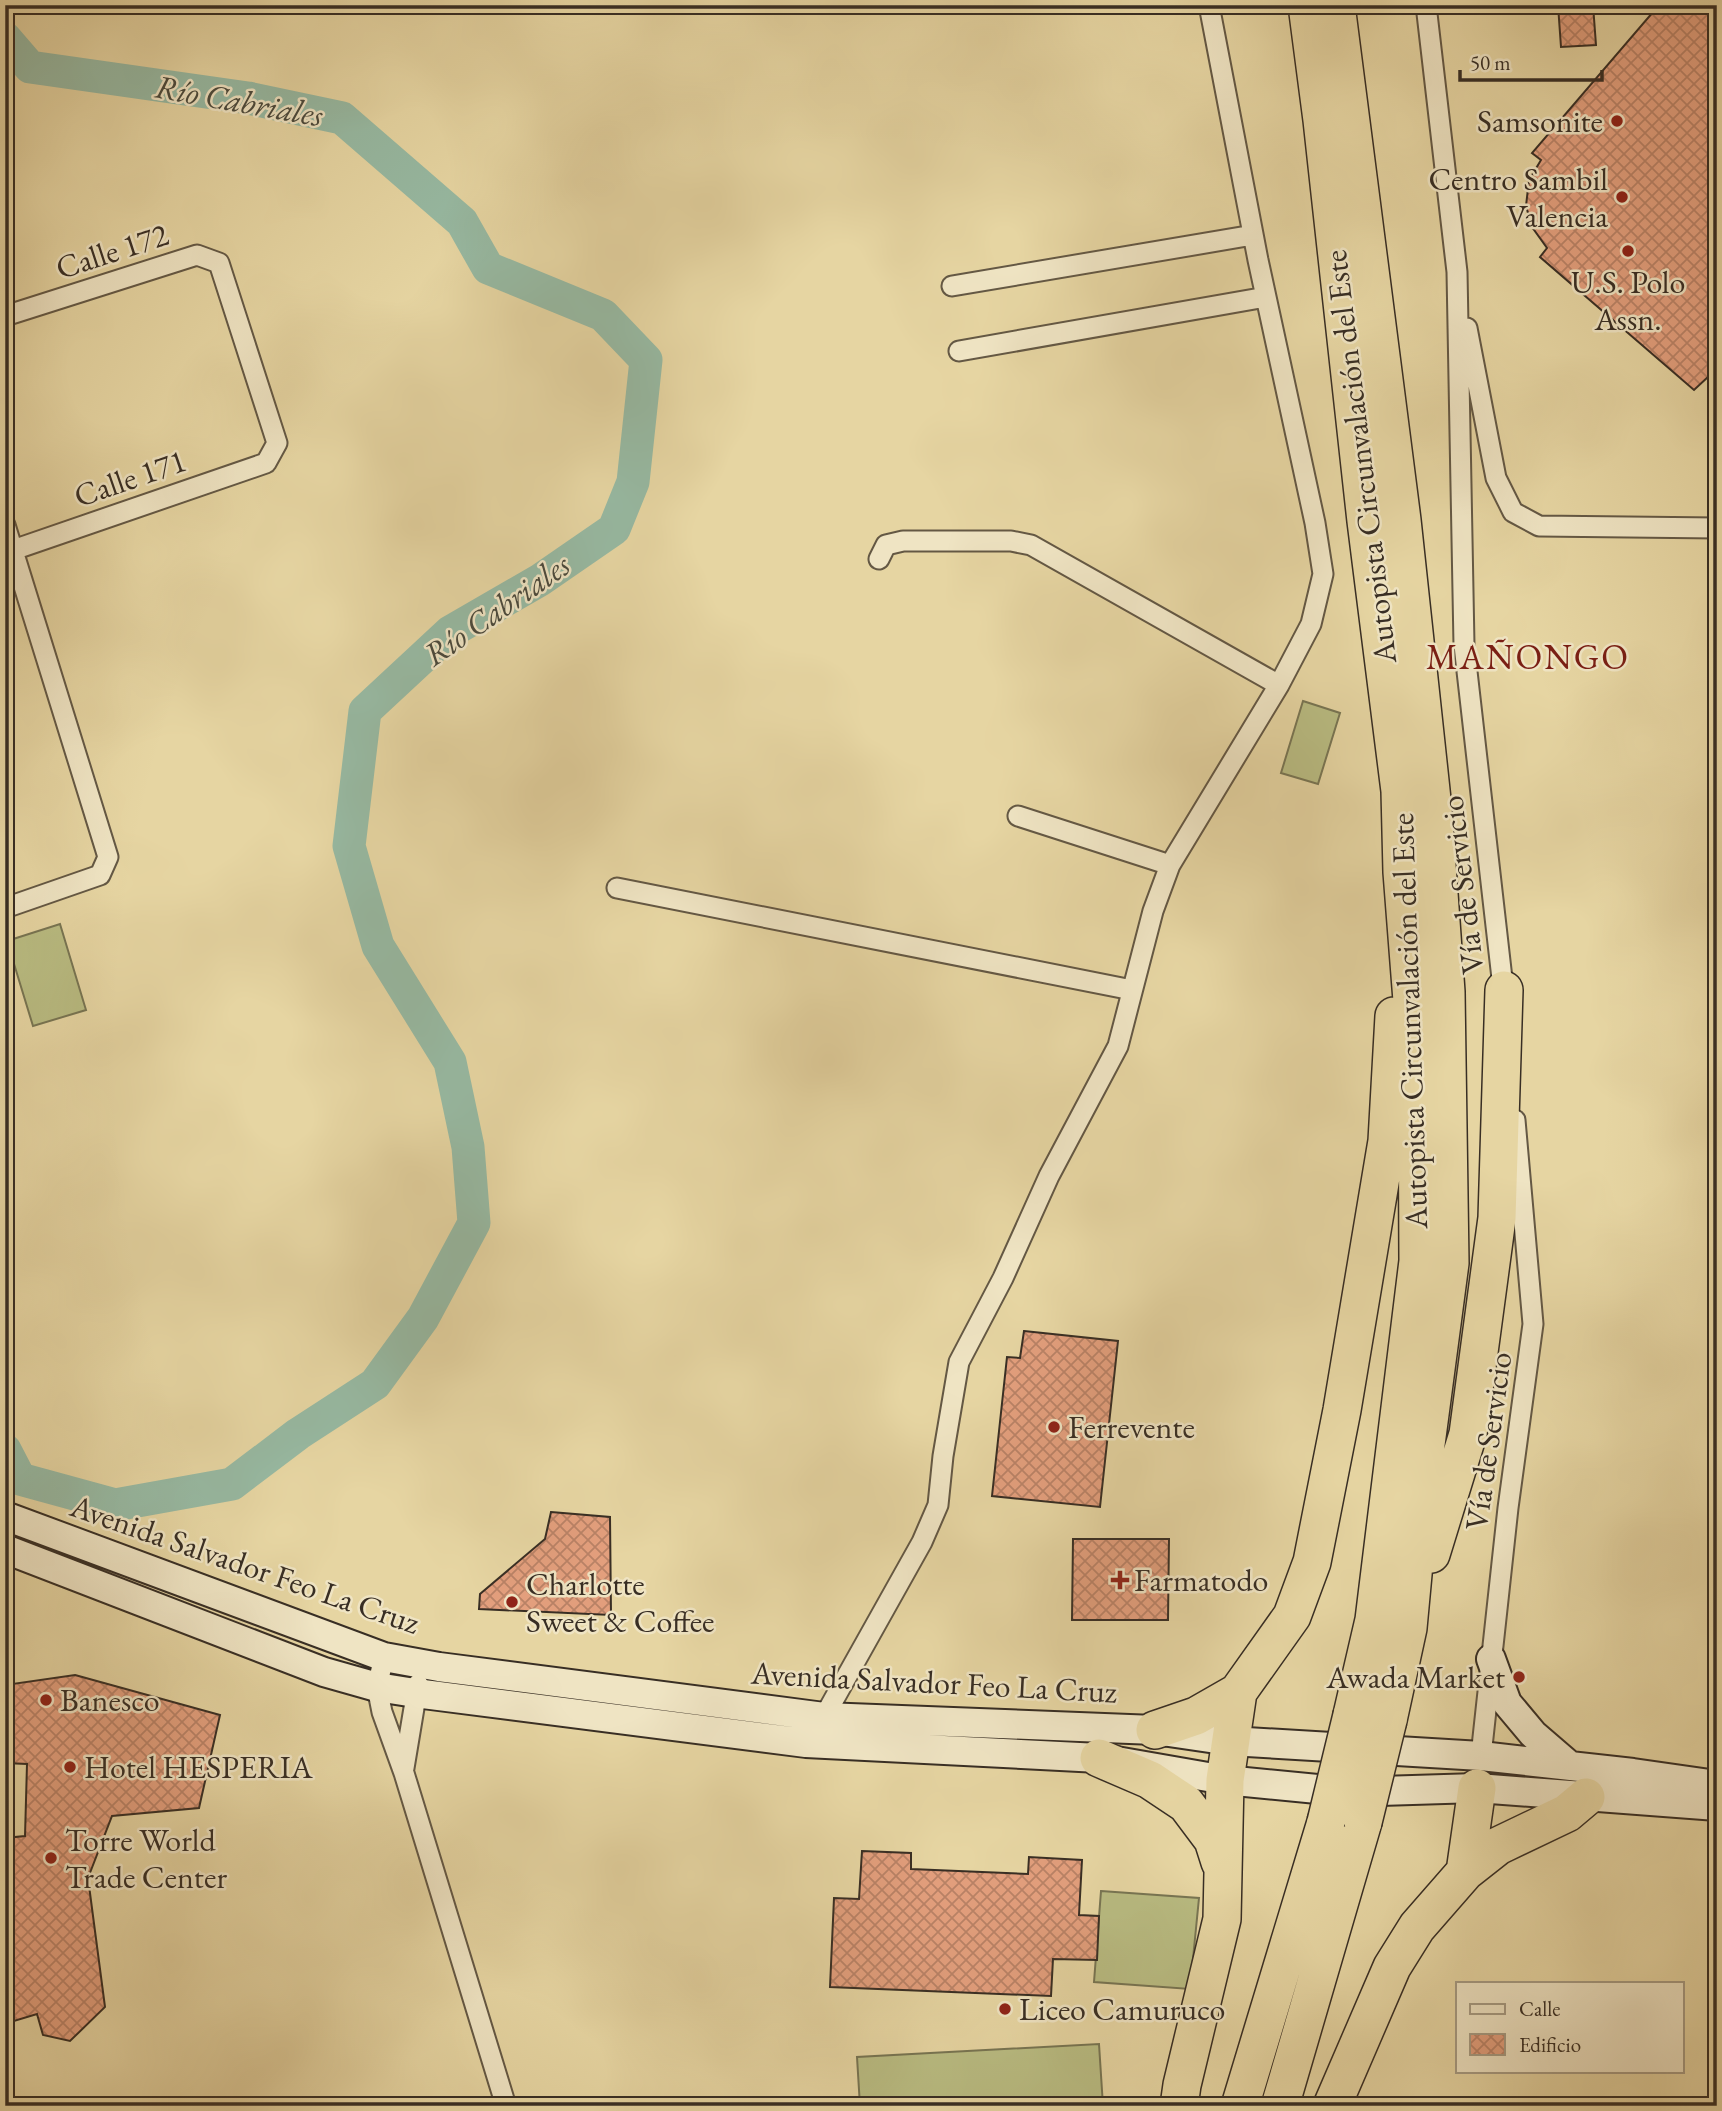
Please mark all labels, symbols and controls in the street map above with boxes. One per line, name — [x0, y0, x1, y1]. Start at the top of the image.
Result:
scale bar — [1460, 38, 1601, 82]
text: 50 m — [1470, 49, 1511, 76]
water label: Río Cabriales — [152, 65, 327, 137]
place label: Samsonite — [1477, 100, 1603, 142]
marker: Samsonite — [1609, 113, 1625, 129]
place label: Centro Sambil Valencia — [1428, 158, 1608, 237]
marker: Centro Sambil Valencia — [1614, 189, 1630, 205]
street label: Calle 172 — [50, 213, 174, 289]
marker: U.S. Polo Assn. — [1620, 243, 1636, 259]
street label: Autopista Circunvalación del Este — [1314, 248, 1406, 667]
place label: U.S. Polo Assn. — [1571, 261, 1685, 340]
street label: Calle 171 — [68, 439, 192, 517]
water label: Río Cabriales — [414, 543, 579, 676]
district label: MAÑONGO — [1426, 634, 1630, 679]
street label: Vía de Servicio — [1430, 793, 1494, 977]
street label: Autopista Circunvalación del Este — [1381, 812, 1437, 1231]
street label: Vía de Servicio — [1455, 1349, 1521, 1533]
place label: Ferrevente — [1068, 1406, 1195, 1448]
marker: Ferrevente — [1046, 1419, 1062, 1435]
street label: Avenida Salvador Feo La Cruz — [64, 1484, 425, 1644]
place label: Farmatodo — [1134, 1559, 1268, 1601]
place label: Charlotte Sweet & Coffee — [526, 1563, 714, 1642]
marker: Farmatodo — [1112, 1572, 1128, 1588]
marker: Charlotte Sweet & Coffee — [504, 1594, 520, 1610]
street label: Avenida Salvador Feo La Cruz — [749, 1651, 1118, 1713]
place label: Awada Market — [1325, 1656, 1505, 1698]
marker: Awada Market — [1511, 1669, 1527, 1685]
place label: Banesco — [60, 1679, 160, 1721]
marker: Banesco — [38, 1692, 54, 1708]
place label: Hotel HESPERIA — [84, 1746, 314, 1788]
marker: Hotel HESPERIA — [62, 1759, 78, 1775]
place label: Torre World Trade Center — [65, 1819, 227, 1898]
marker: Torre World Trade Center — [43, 1850, 59, 1866]
legend — [1456, 1982, 1684, 2072]
place label: Liceo Camuruco — [1019, 1988, 1225, 2030]
text: Calle — [1519, 1995, 1561, 2022]
marker: Liceo Camuruco — [997, 2001, 1013, 2017]
text: Edificio — [1519, 2031, 1581, 2058]

